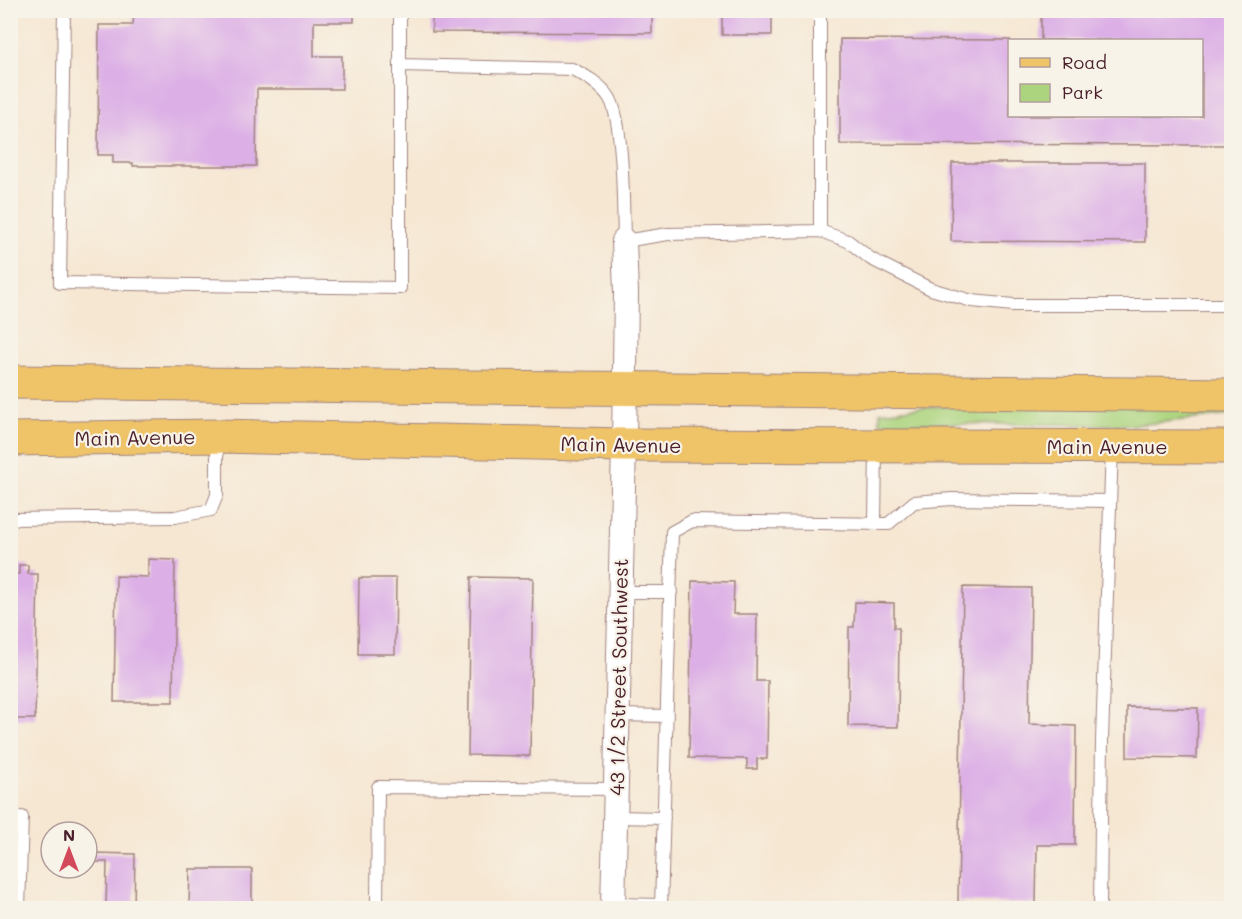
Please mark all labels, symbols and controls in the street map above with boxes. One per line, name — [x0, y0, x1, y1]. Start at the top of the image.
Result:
legend — [1008, 39, 1203, 117]
text: Road — [1062, 50, 1107, 74]
text: Park — [1062, 80, 1103, 104]
street label: Main Avenue — [74, 423, 196, 451]
street label: Main Avenue — [560, 430, 682, 458]
street label: Main Avenue — [1046, 433, 1168, 459]
street label: 43 1/2 Street Southwest — [603, 558, 633, 796]
north arrow — [39, 820, 99, 880]
text: N — [63, 824, 75, 845]

